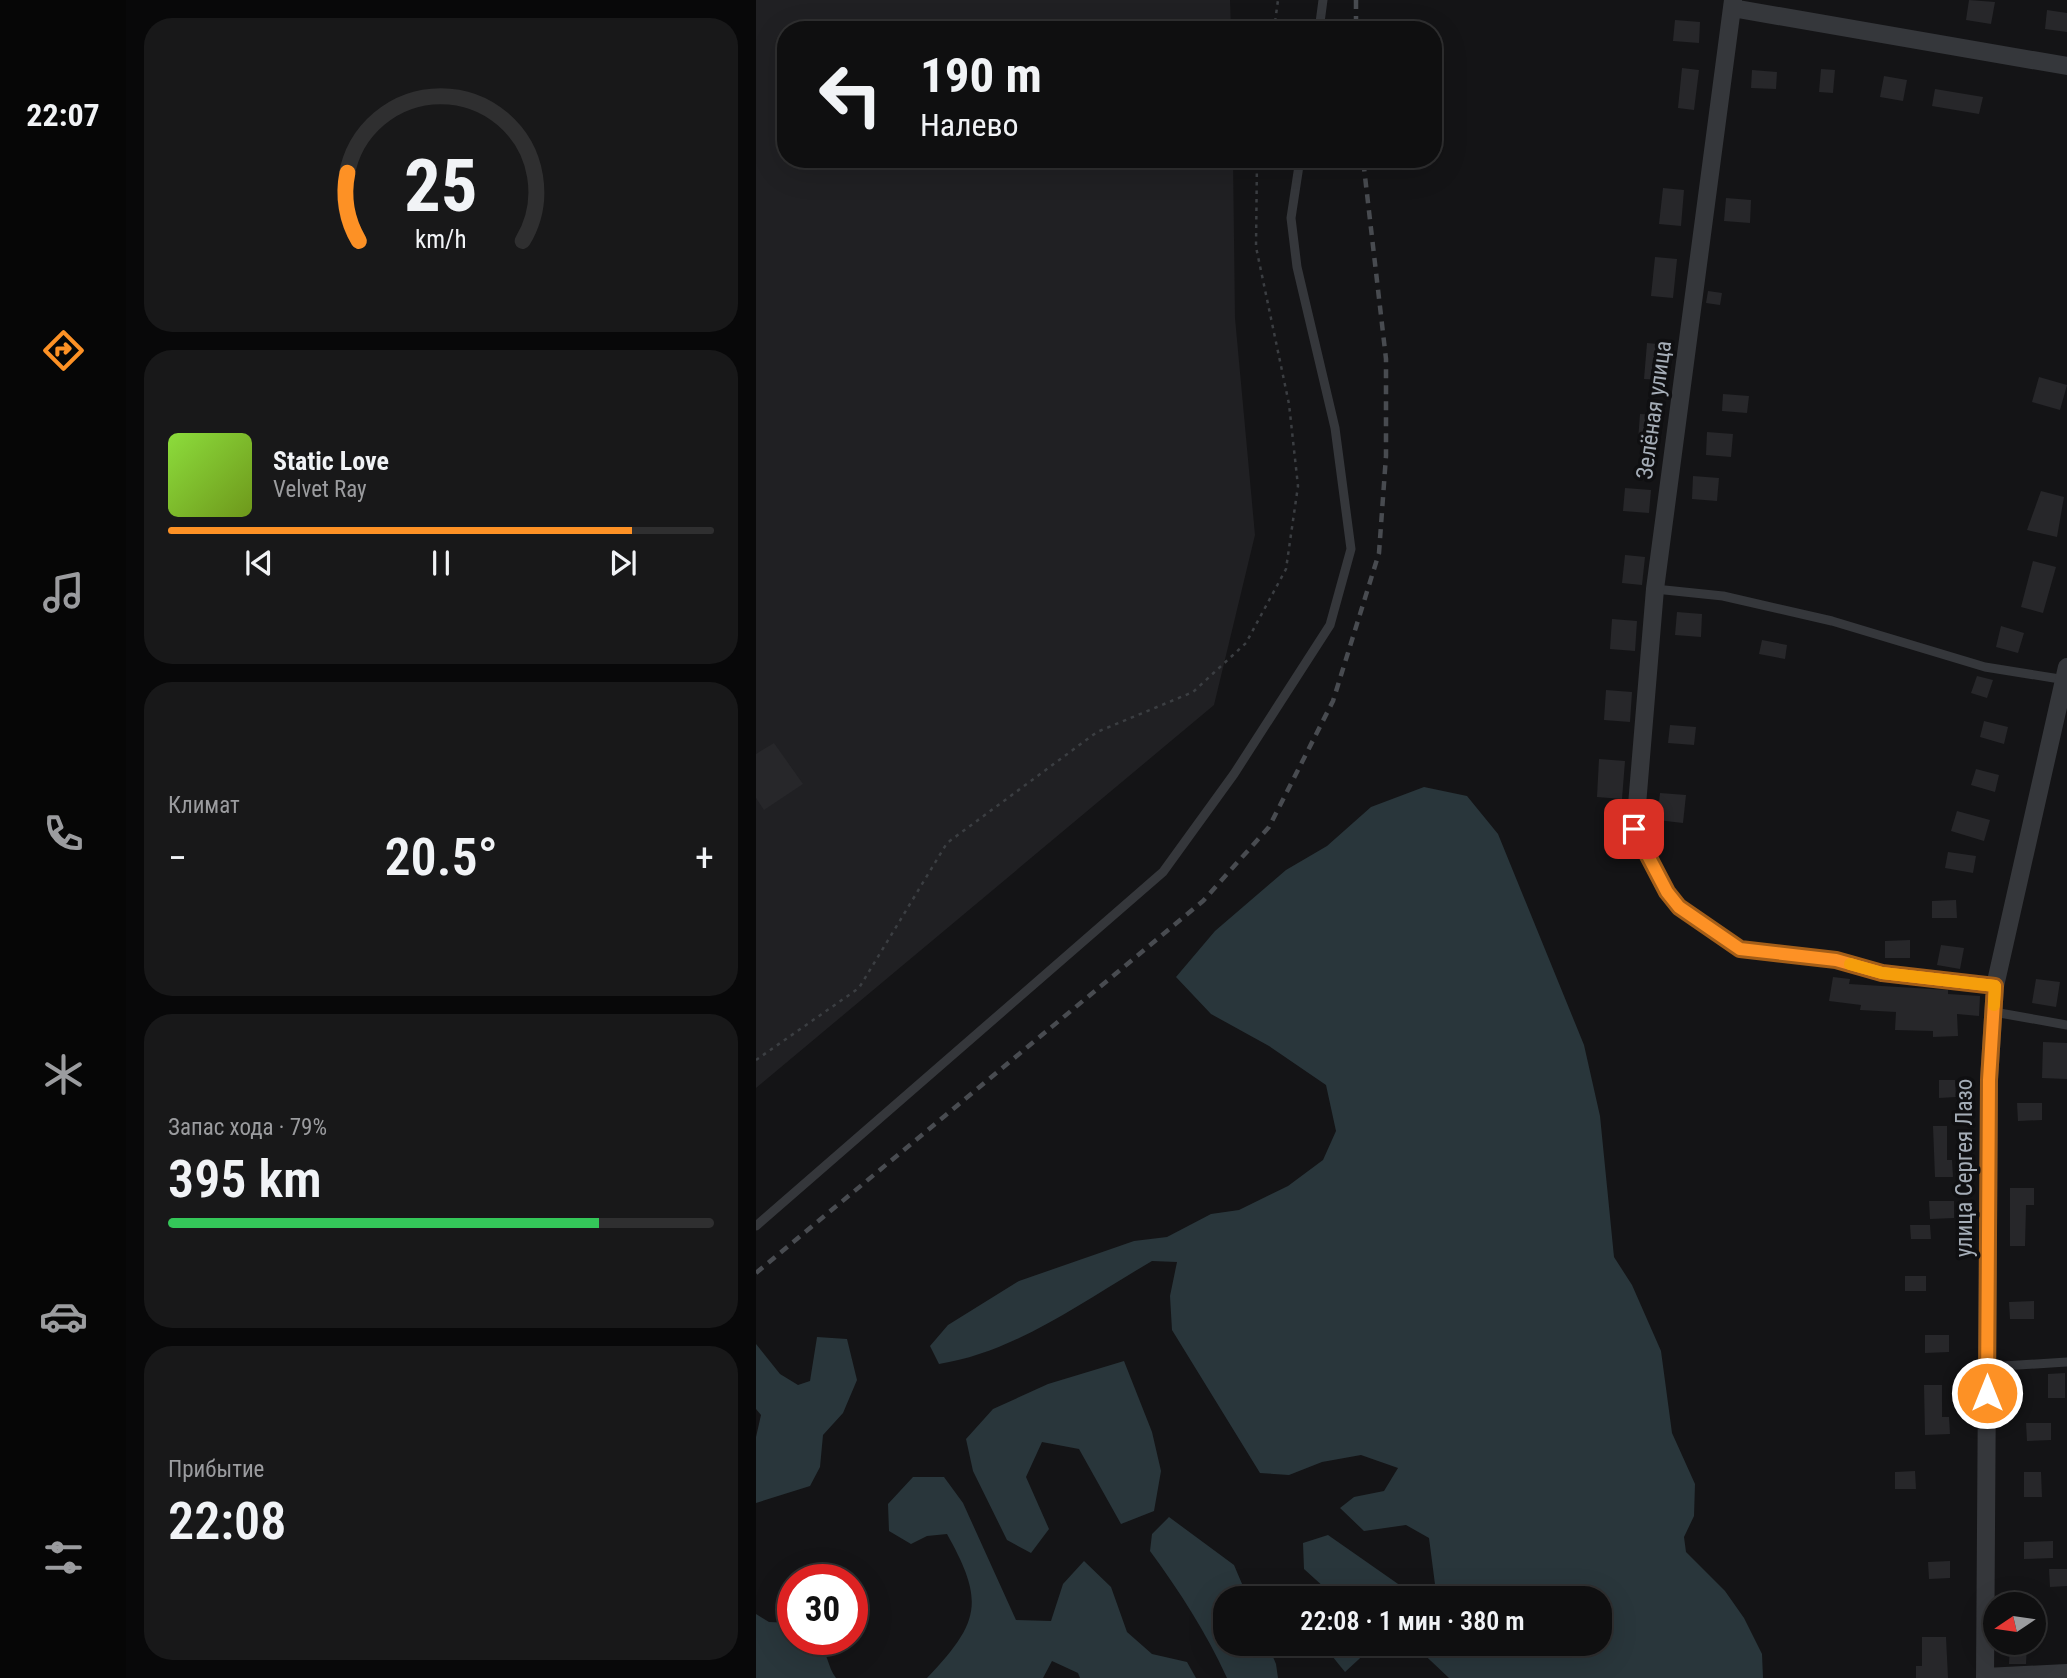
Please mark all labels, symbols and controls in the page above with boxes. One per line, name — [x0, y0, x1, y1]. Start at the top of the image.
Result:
text: 190 m — [920, 47, 1042, 104]
icon: left — [805, 49, 896, 140]
text: 22:07 — [26, 96, 100, 134]
text: Налево — [920, 106, 1019, 144]
text: 25 — [404, 143, 478, 229]
text: km/h — [415, 225, 467, 254]
icon: directions — [39, 326, 88, 375]
street label: Зелёная улица — [1631, 339, 1677, 481]
text: Static Love — [273, 446, 389, 476]
text: Velvet Ray — [273, 476, 367, 503]
icon: previous — [240, 544, 278, 582]
icon: pause — [422, 544, 460, 582]
icon: next — [604, 544, 642, 582]
icon: music — [39, 568, 88, 617]
text: Климат — [168, 792, 240, 819]
pin — [1604, 799, 1664, 859]
icon: phone — [39, 809, 88, 858]
icon: arrive — [1615, 810, 1653, 848]
text: 20.5° — [384, 827, 498, 888]
text: − — [168, 836, 187, 880]
text: + — [695, 836, 714, 880]
icon: climate — [39, 1050, 88, 1099]
street label: улица Сергея Лазо — [1951, 1079, 1978, 1257]
text: Запас хода · 79% — [168, 1114, 327, 1141]
text: 395 km — [168, 1149, 322, 1210]
icon: car — [39, 1292, 88, 1341]
position arrow — [1950, 1356, 2024, 1430]
text: Прибытие — [168, 1456, 264, 1483]
text: 22:08 — [168, 1491, 286, 1552]
icon: filters — [39, 1533, 88, 1582]
speed limit sign: 30 — [777, 1564, 868, 1655]
north arrow — [1983, 1592, 2046, 1656]
map controls — [1983, 1592, 2046, 1655]
text: 22:08 · 1 мин · 380 m — [1300, 1606, 1525, 1636]

